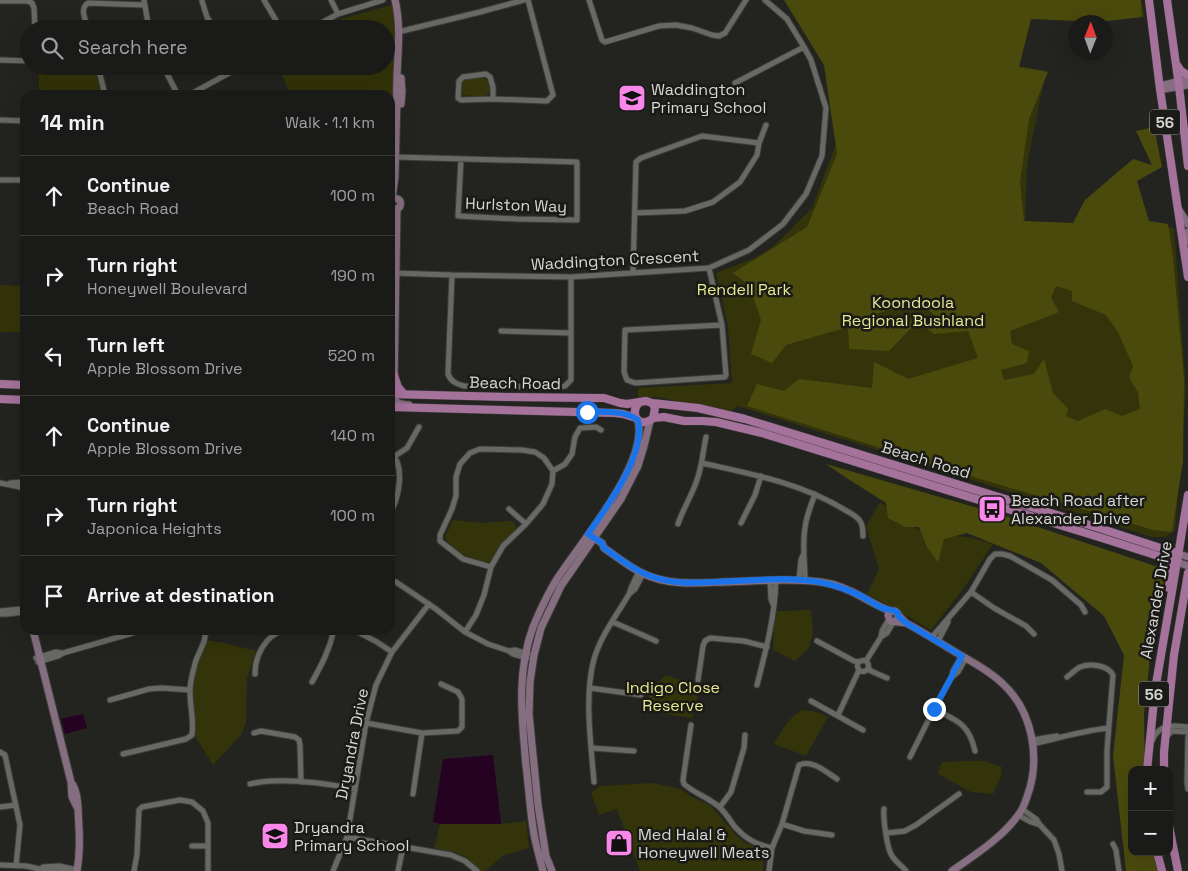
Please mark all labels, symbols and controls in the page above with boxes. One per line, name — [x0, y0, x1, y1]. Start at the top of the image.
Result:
north arrow — [1068, 15, 1113, 60]
search box — [20, 20, 395, 75]
icon: search — [38, 34, 66, 62]
text: Search here — [78, 35, 188, 60]
place label: Waddington Primary School — [651, 79, 766, 118]
school or university icon: Waddington Primary School — [617, 83, 647, 113]
text: 14 min — [40, 109, 105, 136]
road number: 56 — [1150, 110, 1180, 134]
text: Walk · 1.1 km — [285, 112, 375, 133]
text: Continue — [87, 173, 170, 198]
icon: ahead — [40, 182, 68, 210]
text: 100 m — [330, 185, 375, 206]
street label: Hurlston Way — [465, 193, 567, 217]
text: Beach Road — [87, 198, 179, 219]
street label: Waddington Crescent — [530, 245, 700, 275]
text: Turn right — [87, 253, 177, 278]
icon: right — [40, 262, 68, 290]
text: 190 m — [330, 265, 375, 286]
text: Honeywell Boulevard — [87, 278, 247, 299]
park label: Rendell Park — [697, 279, 792, 300]
park label: Koondoola Regional Bushland — [842, 292, 984, 331]
text: Turn left — [87, 333, 165, 358]
icon: left — [40, 342, 68, 370]
text: 520 m — [328, 345, 375, 366]
text: Apple Blossom Drive — [87, 358, 243, 379]
street label: Beach Road — [469, 372, 561, 394]
route start — [576, 401, 599, 424]
text: Continue — [87, 413, 170, 438]
icon: ahead — [40, 422, 68, 450]
text: 140 m — [330, 425, 375, 446]
street label: Beach Road — [879, 437, 973, 483]
text: Apple Blossom Drive — [87, 438, 243, 459]
place label: Beach Road after Alexander Drive — [1011, 490, 1145, 529]
text: Turn right — [87, 493, 177, 518]
bus stop icon: Beach Road after Alexander Drive — [977, 494, 1007, 524]
icon: right — [40, 502, 68, 530]
text: 100 m — [330, 505, 375, 526]
text: Japonica Heights — [87, 518, 222, 539]
street label: Alexander Drive — [1135, 539, 1177, 661]
icon: arrive — [40, 582, 68, 610]
text: Arrive at destination — [87, 583, 275, 608]
park label: Indigo Close Reserve — [626, 677, 720, 716]
road number: 56 — [1139, 682, 1169, 706]
street label: Dryandra Drive — [331, 686, 373, 802]
route end — [923, 698, 946, 721]
map controls — [1128, 766, 1173, 856]
button: + — [1128, 766, 1173, 811]
button: − — [1128, 811, 1173, 856]
place label: Dryandra Primary School — [294, 817, 409, 856]
school or university icon: Dryandra Primary School — [260, 821, 290, 851]
place label: Med Halal & Honeywell Meats — [638, 824, 769, 863]
shop icon: Med Halal & Honeywell Meats — [604, 828, 634, 858]

